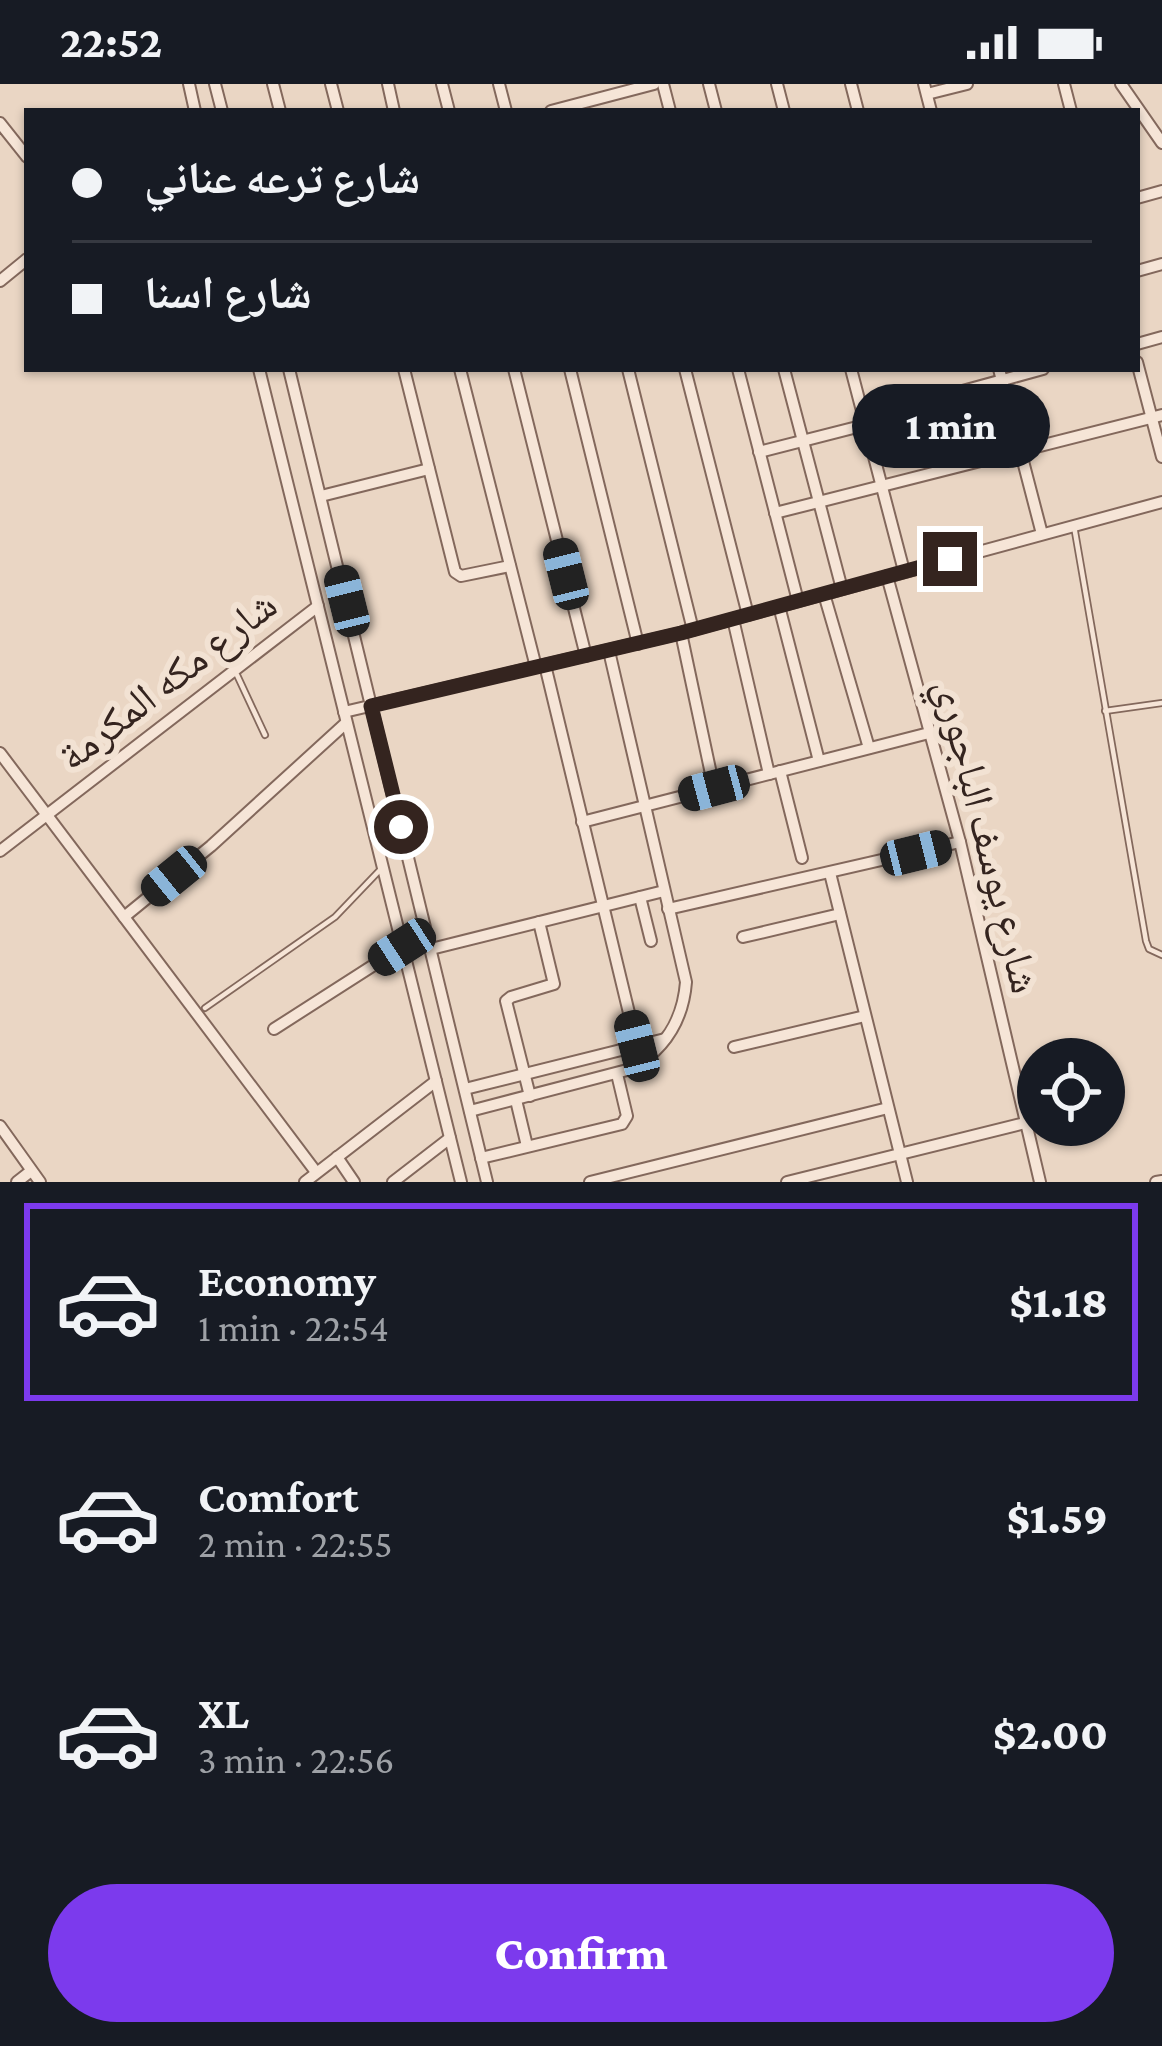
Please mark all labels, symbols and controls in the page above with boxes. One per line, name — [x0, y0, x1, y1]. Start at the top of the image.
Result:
text: 22:52 — [60, 17, 162, 67]
text: شارع ترعه عناني — [144, 153, 420, 203]
text: شارع اسنا — [144, 268, 312, 318]
callout: 1 min — [851, 385, 1049, 469]
text: 1 min — [905, 404, 997, 447]
route end — [923, 532, 977, 586]
car — [540, 535, 592, 613]
car — [321, 562, 373, 640]
street label: شارع مكه المكرمة — [49, 580, 287, 782]
street label: شارع يوسف الباجوري — [917, 674, 1050, 1000]
car — [675, 761, 753, 815]
route start — [374, 800, 428, 854]
car — [877, 827, 955, 879]
car — [135, 839, 213, 913]
car — [362, 912, 442, 982]
car — [611, 1007, 663, 1085]
map controls — [1017, 1038, 1125, 1146]
button: locate — [1017, 1038, 1125, 1146]
icon: car — [54, 1248, 162, 1356]
text: Economy — [198, 1256, 376, 1306]
text: $1.18 — [1009, 1277, 1108, 1327]
text: 1 min · 22:54 — [198, 1306, 389, 1349]
icon: car — [54, 1464, 162, 1572]
text: Comfort — [198, 1472, 359, 1522]
text: $1.59 — [1007, 1493, 1108, 1543]
text: 2 min · 22:55 — [198, 1522, 393, 1565]
icon: car — [54, 1680, 162, 1788]
text: XL — [198, 1688, 249, 1738]
text: $2.00 — [993, 1709, 1108, 1759]
text: 3 min · 22:56 — [198, 1738, 394, 1781]
button: Confirm — [48, 1884, 1114, 2022]

